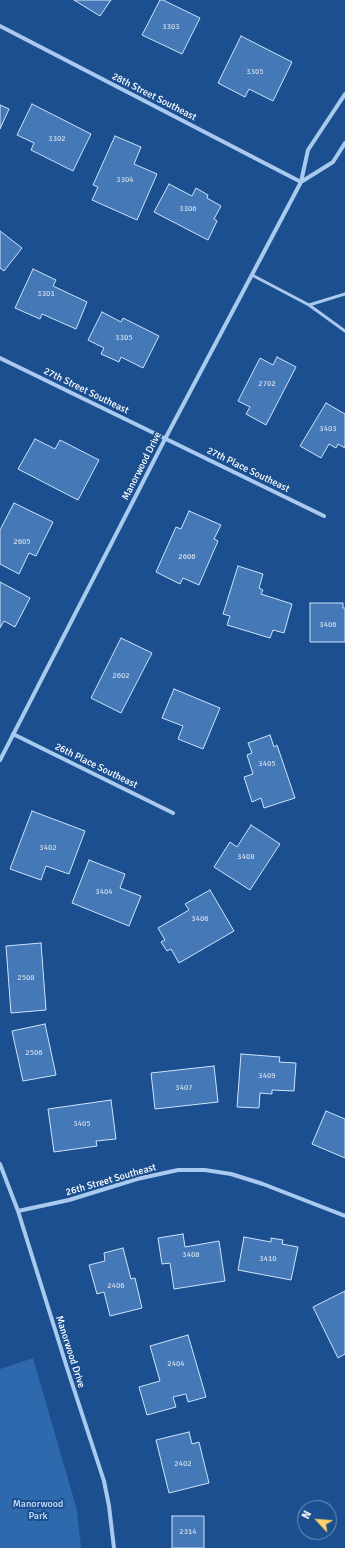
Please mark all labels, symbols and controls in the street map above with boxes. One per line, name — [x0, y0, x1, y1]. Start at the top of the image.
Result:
house number: 3303 — [162, 22, 180, 32]
house number: 3305 — [246, 67, 264, 77]
street label: 28th Street Southeast — [110, 70, 198, 124]
house number: 3302 — [48, 134, 66, 144]
house number: 3304 — [116, 175, 134, 185]
house number: 3306 — [179, 204, 197, 214]
house number: 3303 — [37, 289, 55, 299]
house number: 3305 — [115, 333, 133, 343]
street label: 27th Street Southeast — [41, 365, 131, 417]
house number: 2702 — [258, 379, 276, 389]
house number: 3403 — [319, 424, 337, 434]
street label: Manorwood Drive — [120, 430, 164, 502]
street label: 27th Place Southeast — [205, 445, 291, 495]
house number: 2605 — [13, 537, 31, 547]
house number: 2606 — [178, 552, 196, 562]
house number: 3406 — [319, 620, 337, 630]
house number: 2602 — [112, 671, 130, 681]
street label: 26th Place Southeast — [53, 741, 139, 791]
house number: 3405 — [258, 759, 276, 769]
house number: 3402 — [39, 843, 57, 853]
house number: 3408 — [237, 852, 255, 862]
house number: 3404 — [95, 887, 113, 897]
house number: 3406 — [191, 914, 209, 924]
house number: 2508 — [17, 973, 35, 983]
house number: 2506 — [25, 1048, 43, 1058]
house number: 3409 — [258, 1071, 276, 1081]
house number: 3407 — [175, 1083, 193, 1093]
house number: 3405 — [73, 1119, 91, 1129]
street label: 26th Street Southeast — [64, 1161, 158, 1199]
house number: 3408 — [182, 1250, 200, 1260]
house number: 3410 — [259, 1254, 277, 1264]
house number: 2406 — [107, 1281, 125, 1291]
street label: Manorwood Drive — [53, 1314, 87, 1390]
house number: 2404 — [167, 1359, 185, 1369]
house number: 2402 — [174, 1459, 192, 1469]
park label: Manorwood Park — [13, 1498, 63, 1522]
north arrow — [297, 1500, 337, 1540]
text: N — [299, 1509, 314, 1521]
house number: 2314 — [179, 1527, 197, 1537]

